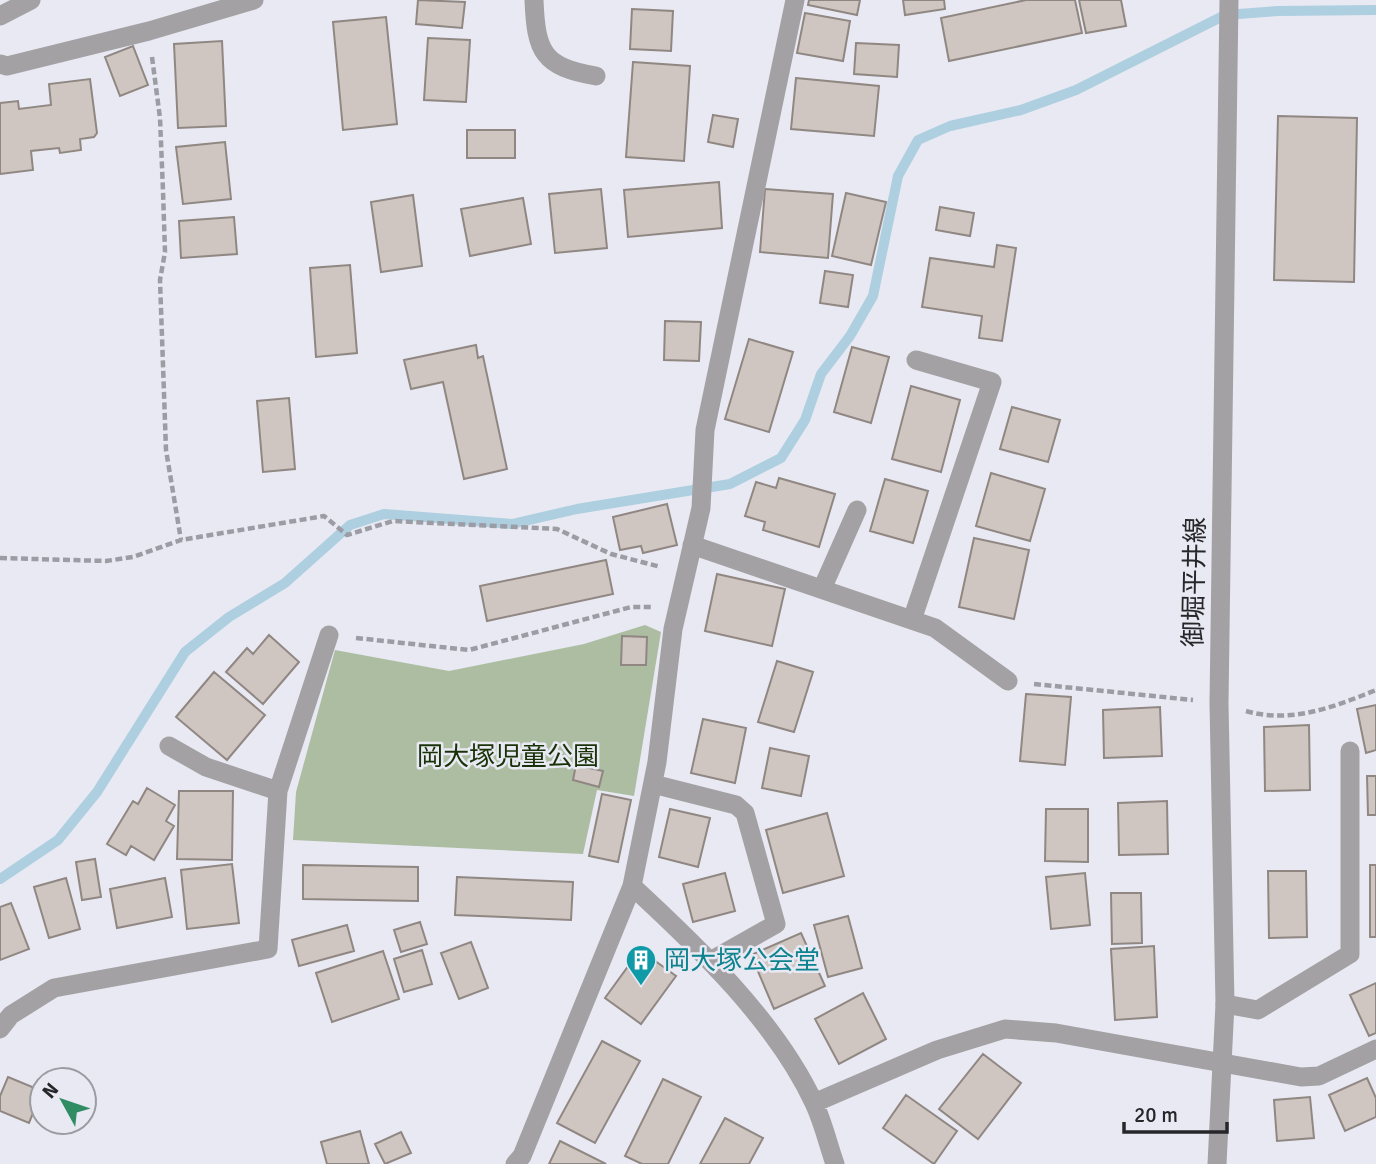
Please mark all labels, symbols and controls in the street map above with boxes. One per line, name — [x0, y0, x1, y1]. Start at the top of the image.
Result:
street label: 御堀平井線 — [1178, 517, 1212, 647]
park label: 岡大塚児童公園 — [417, 741, 599, 773]
building icon: 岡大塚公会堂 — [624, 943, 658, 987]
place label: 岡大塚公会堂 — [664, 945, 820, 977]
north arrow — [28, 1066, 98, 1136]
text: N — [37, 1078, 64, 1103]
scale bar — [1124, 1090, 1227, 1134]
text: 20 m — [1134, 1102, 1178, 1128]

